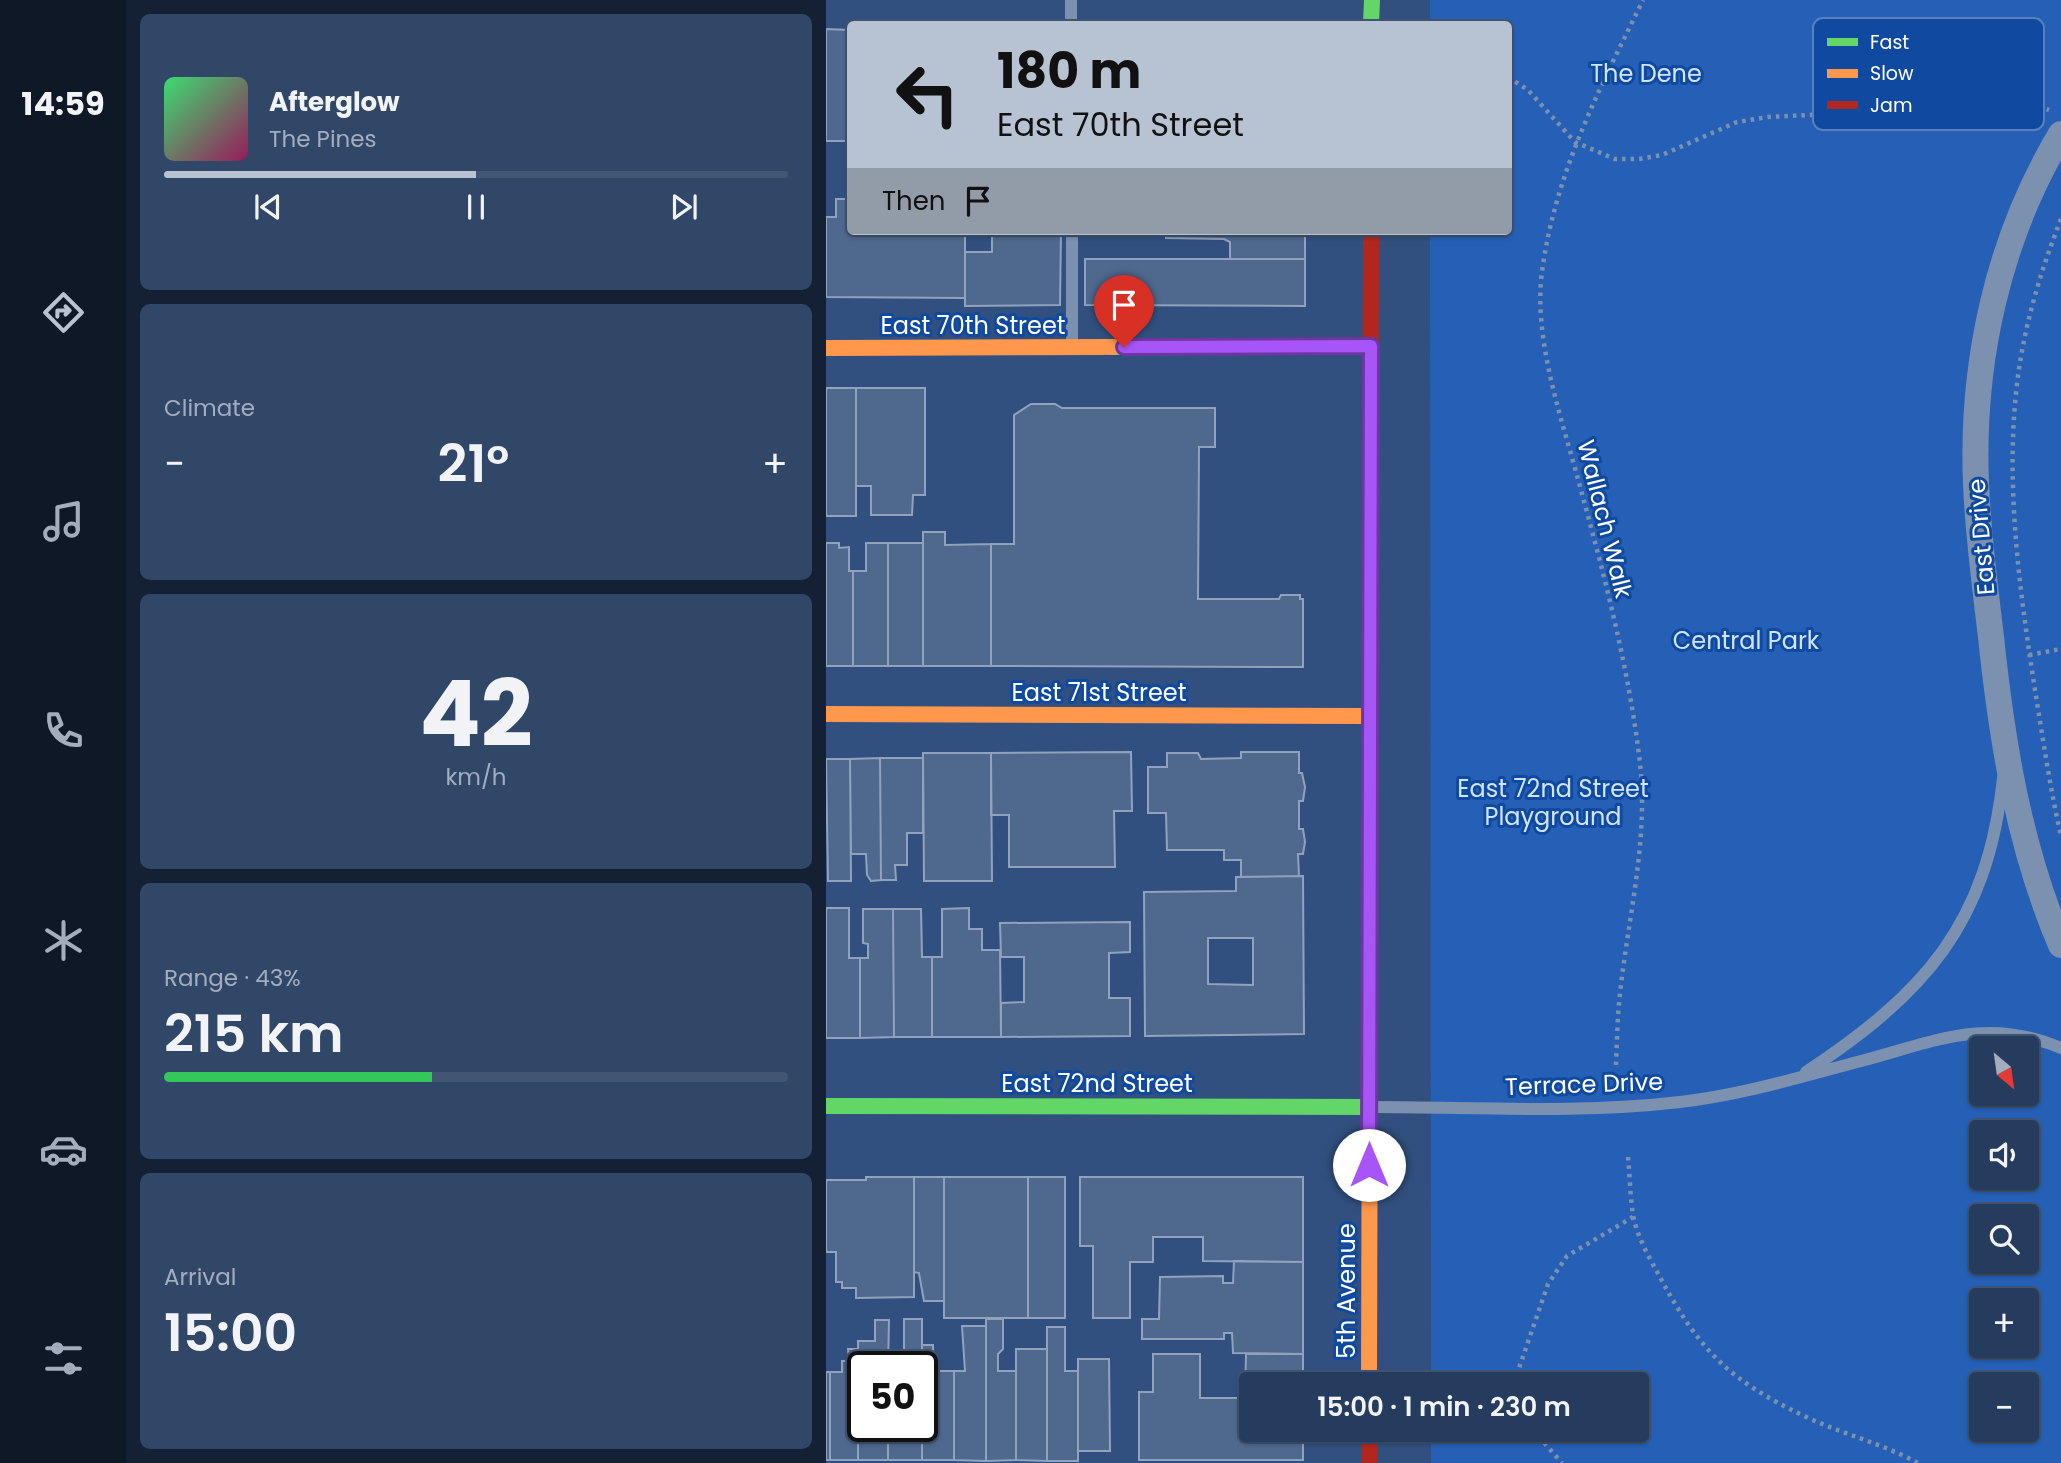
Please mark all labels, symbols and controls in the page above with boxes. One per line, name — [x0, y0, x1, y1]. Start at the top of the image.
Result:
legend — [1813, 18, 2044, 130]
text: Fast — [1870, 29, 1909, 56]
text: 180 m — [997, 37, 1141, 105]
icon: left — [882, 49, 973, 140]
park label: The Dene — [1590, 57, 1702, 90]
text: Slow — [1870, 60, 1914, 87]
text: 14:59 — [21, 81, 105, 126]
text: Afterglow — [269, 84, 400, 120]
text: Jam — [1870, 92, 1912, 119]
text: East 70th Street — [997, 102, 1244, 147]
text: The Pines — [269, 123, 377, 155]
icon: arrive — [959, 182, 997, 220]
text: Then — [882, 183, 945, 219]
icon: previous — [249, 188, 287, 226]
icon: pause — [457, 188, 495, 226]
icon: next — [665, 188, 703, 226]
pin — [1094, 275, 1154, 347]
icon: arrive — [1105, 286, 1143, 324]
icon: directions — [39, 288, 88, 337]
street label: East 70th Street — [880, 309, 1066, 342]
text: Climate — [164, 392, 255, 424]
text: 21° — [438, 427, 509, 500]
street label: Wallach Walk — [1569, 436, 1641, 602]
text: − — [164, 437, 185, 490]
text: + — [762, 437, 788, 490]
street label: East Drive — [1959, 478, 2003, 596]
icon: music — [39, 497, 88, 546]
park label: Central Park — [1673, 624, 1820, 657]
text: 42 — [419, 650, 533, 778]
street label: East 71st Street — [1012, 676, 1186, 709]
icon: phone — [39, 706, 88, 755]
text: km/h — [445, 761, 507, 793]
park label: East 72nd Street Playground — [1457, 772, 1649, 833]
icon: climate — [39, 916, 88, 965]
text: Range · 43% — [164, 962, 301, 994]
text: 215 km — [164, 997, 343, 1070]
north arrow — [1969, 1036, 2039, 1106]
map controls — [1969, 1036, 2039, 1442]
street label: Terrace Drive — [1504, 1065, 1664, 1103]
street label: East 72nd Street — [1001, 1067, 1193, 1100]
button: sound — [1969, 1120, 2039, 1190]
icon: car — [39, 1125, 88, 1174]
position arrow — [1332, 1128, 1406, 1202]
button: search — [1969, 1204, 2039, 1274]
street label: 5th Avenue — [1330, 1223, 1363, 1359]
text: Arrival — [164, 1261, 236, 1293]
button: + — [1969, 1288, 2039, 1358]
text: 15:00 — [164, 1296, 297, 1369]
icon: filters — [39, 1334, 88, 1383]
speed limit sign: 50 — [847, 1351, 938, 1442]
button: − — [1969, 1372, 2039, 1442]
text: 15:00 · 1 min · 230 m — [1317, 1389, 1571, 1425]

